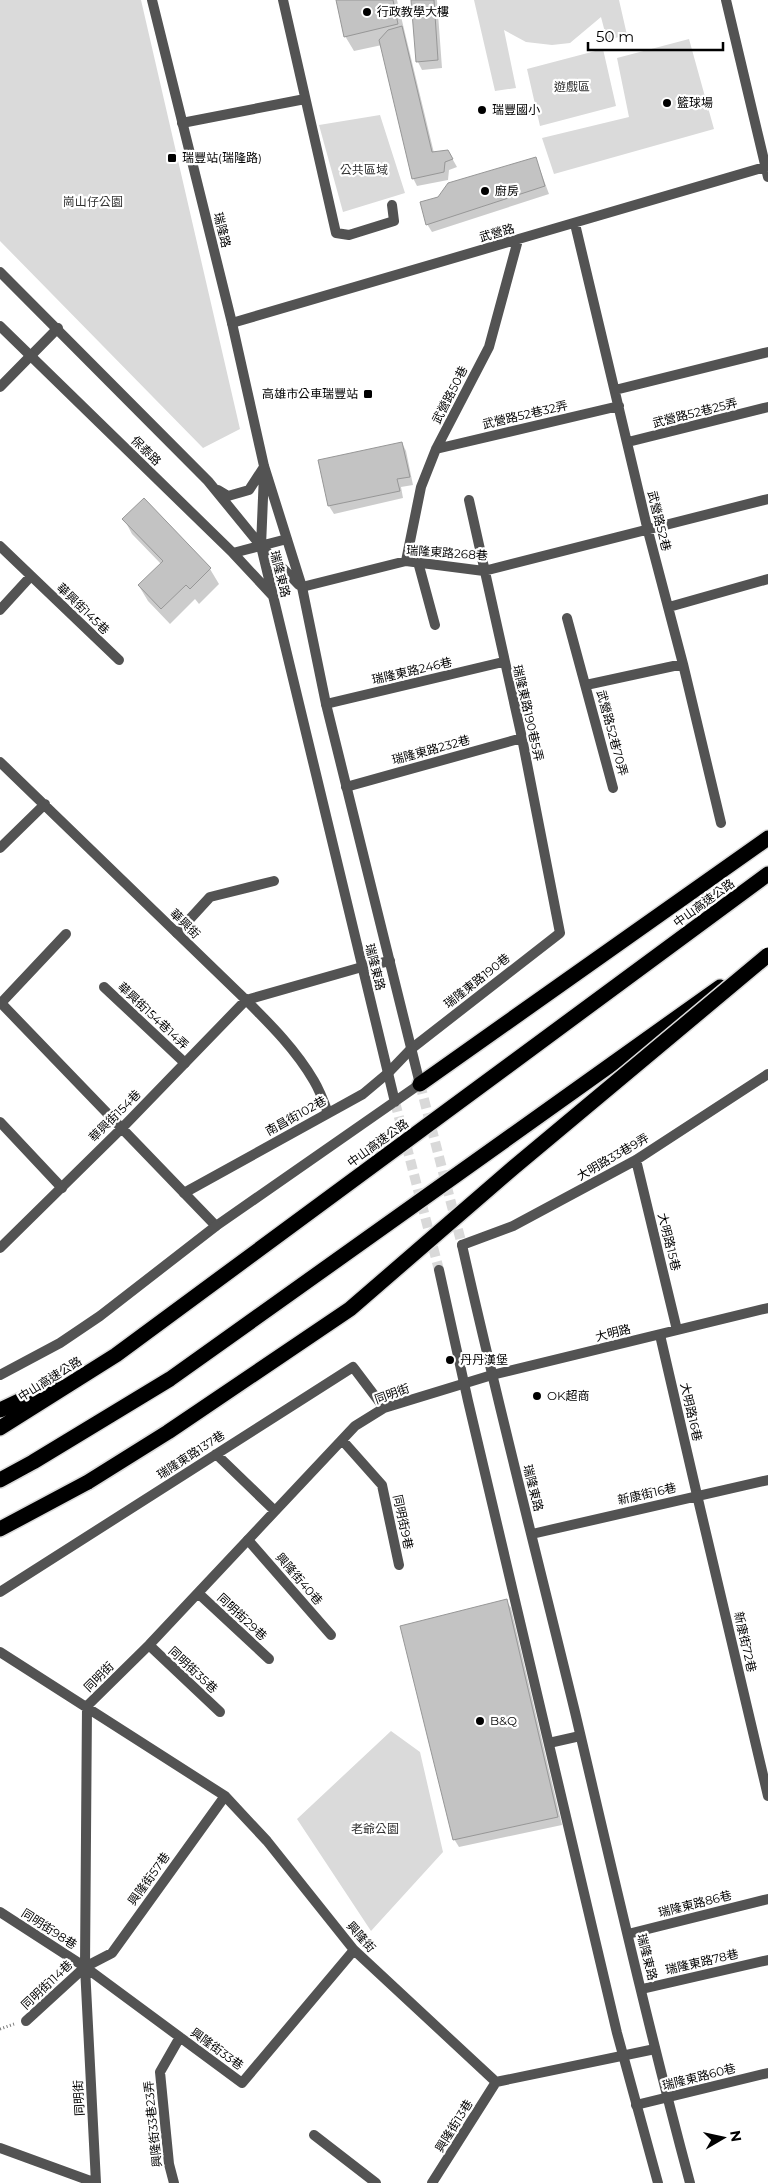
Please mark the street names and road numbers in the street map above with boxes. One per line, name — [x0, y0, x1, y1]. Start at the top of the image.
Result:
street label: 瑞隆路 — [211, 211, 234, 249]
street label: 武營路 — [477, 220, 516, 245]
street label: 武營路50巷 — [429, 363, 470, 426]
street label: 武營路52巷25弄 — [651, 395, 739, 430]
street label: 武營路52巷32弄 — [481, 397, 569, 432]
street label: 保泰路 — [128, 433, 165, 469]
street label: 武營路52巷 — [645, 489, 674, 553]
street label: 瑞隆東路268巷 — [406, 542, 488, 563]
street label: 瑞隆東路 — [267, 549, 294, 599]
street label: 華興街145巷 — [54, 580, 113, 637]
street label: 瑞隆東路246巷 — [370, 654, 453, 687]
street label: 瑞隆東路190巷5弄 — [510, 663, 547, 763]
street label: 武營路52巷70弄 — [594, 688, 631, 777]
street label: 瑞隆東路232巷 — [390, 732, 472, 767]
street label: 中山高速公路 — [670, 875, 737, 930]
street label: 華興街 — [167, 906, 204, 942]
street label: 瑞隆東路 — [362, 942, 389, 992]
street label: 瑞隆東路190巷 — [441, 950, 513, 1011]
street label: 華興街154巷14弄 — [115, 979, 192, 1052]
street label: 華興街154巷 — [86, 1087, 144, 1145]
street label: 南昌街102巷 — [263, 1093, 329, 1138]
street label: 中山高速公路 — [344, 1115, 411, 1170]
street label: 大明路33巷9弄 — [574, 1130, 651, 1183]
street label: 大明路15巷 — [655, 1211, 684, 1272]
street label: 大明路 — [594, 1321, 632, 1344]
street label: 中山高速公路 — [15, 1353, 84, 1404]
street label: 同明街 — [372, 1380, 411, 1407]
street label: 大明路16巷 — [677, 1381, 706, 1443]
street label: 瑞隆東路137巷 — [154, 1427, 228, 1482]
street label: 瑞隆東路 — [520, 1463, 547, 1513]
street label: 新康街16巷 — [616, 1479, 678, 1508]
street label: 同明街9巷 — [390, 1493, 417, 1551]
street label: 興隆街40巷 — [273, 1550, 326, 1608]
street label: 同明街29巷 — [215, 1590, 270, 1643]
street label: 新康街72巷 — [731, 1610, 760, 1674]
street label: 同明街35巷 — [166, 1643, 221, 1696]
street label: 同明街 — [81, 1659, 117, 1695]
street label: 興隆街57巷 — [124, 1849, 173, 1908]
street label: 瑞隆東路86巷 — [657, 1887, 733, 1920]
street label: 同明街98巷 — [19, 1905, 80, 1952]
street label: 興隆街 — [344, 1918, 379, 1955]
street label: 瑞隆東路 — [634, 1932, 661, 1982]
street label: 瑞隆東路78巷 — [664, 1946, 740, 1977]
street label: 同明街114巷 — [18, 1957, 75, 2012]
street label: 興隆街33巷 — [188, 2024, 247, 2073]
street label: 瑞隆東路60巷 — [661, 2060, 737, 2093]
street label: 同明街 — [70, 2080, 87, 2116]
street label: 興隆街33巷23弄 — [140, 2080, 165, 2168]
street label: 興隆街13巷 — [432, 2097, 476, 2155]

